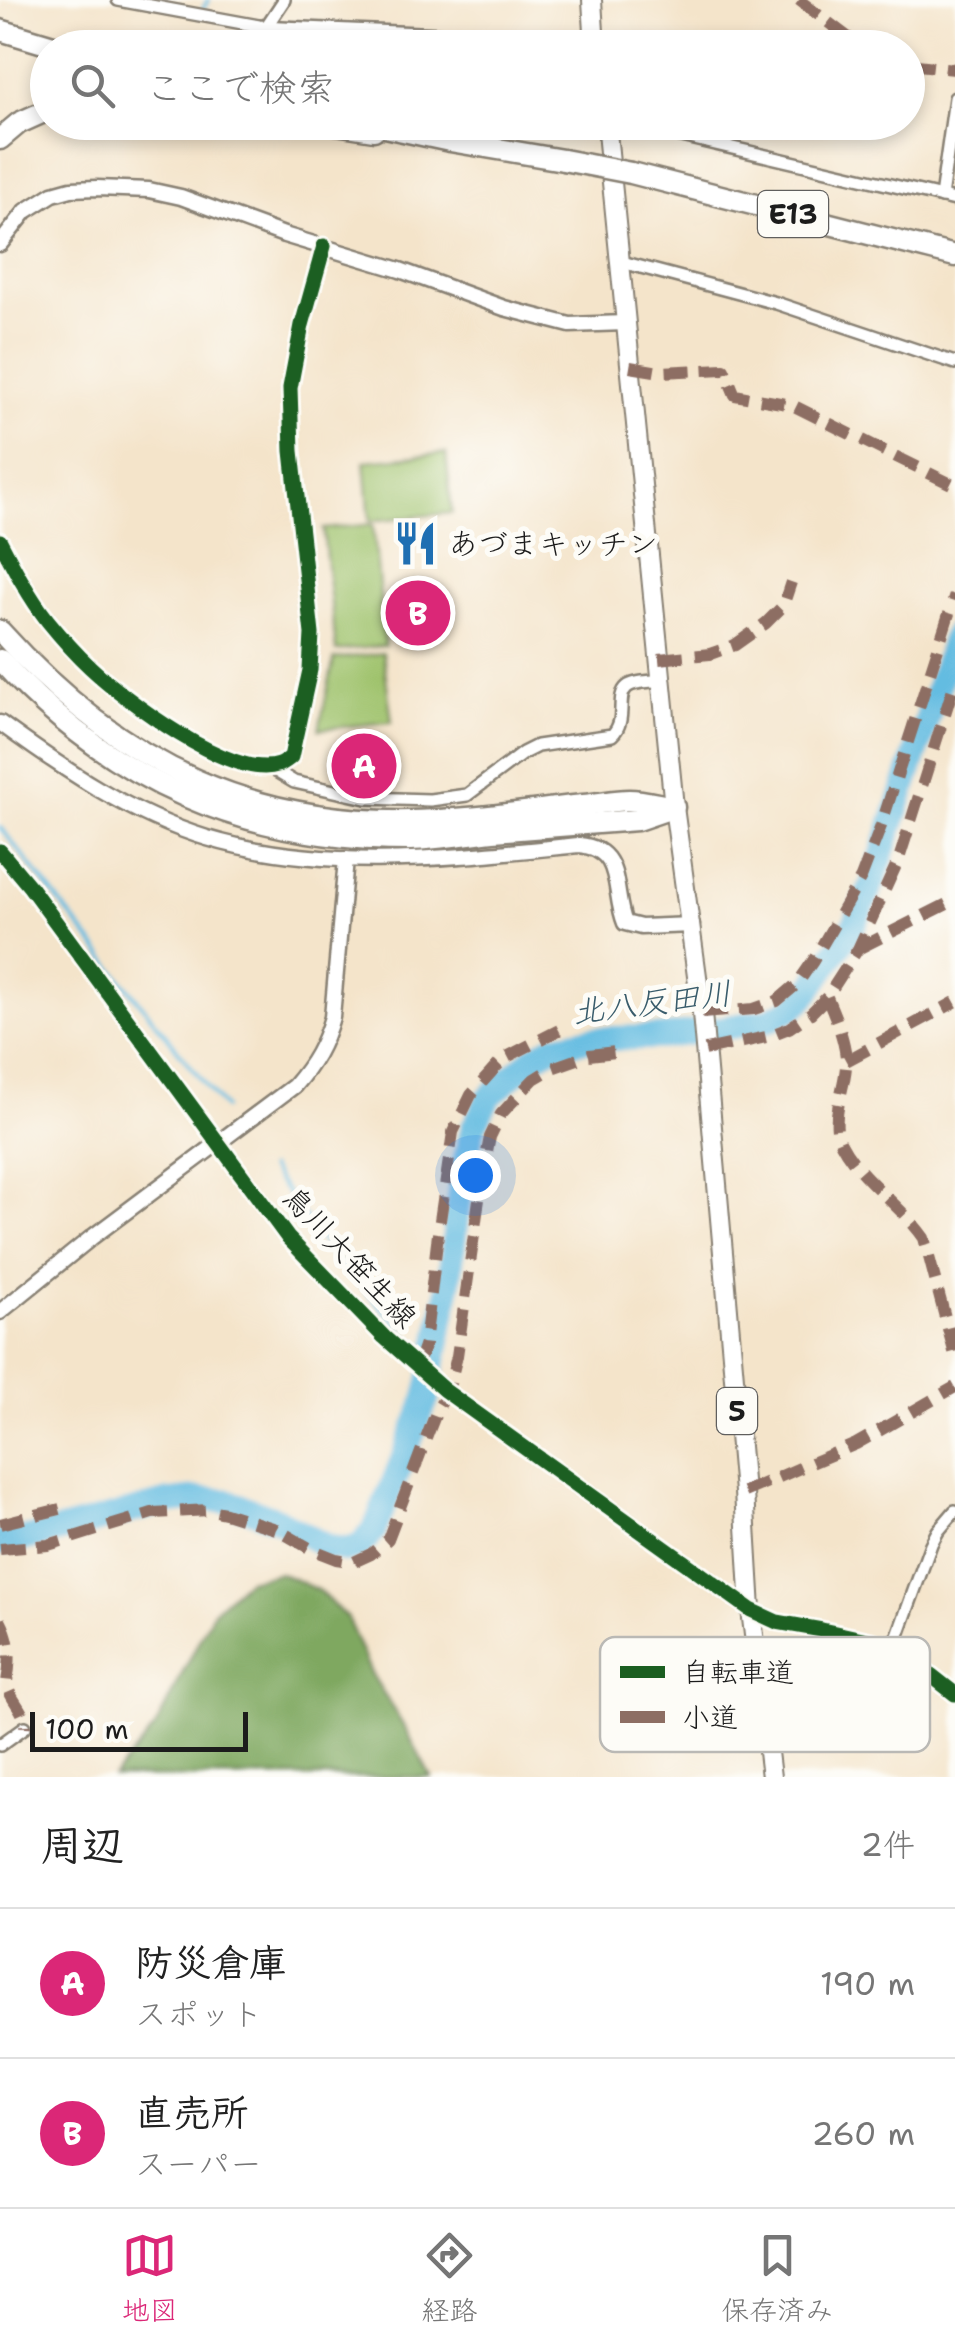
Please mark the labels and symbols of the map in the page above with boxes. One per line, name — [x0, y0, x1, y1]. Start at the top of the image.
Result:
road number: E13 — [758, 191, 828, 237]
restaurant icon: あづまキッチン — [391, 519, 439, 567]
place label: あづまキッチン — [448, 523, 658, 564]
pin: B — [386, 576, 450, 650]
pin: A — [332, 728, 396, 804]
water label: 北八反田川 — [570, 971, 734, 1033]
your location — [450, 1150, 501, 1201]
street label: 鳥川大笹生線 — [274, 1177, 426, 1337]
road number: 5 — [717, 1388, 757, 1434]
legend — [600, 1637, 930, 1752]
text: 自転車道 — [682, 1653, 794, 1691]
text: 小道 — [682, 1698, 738, 1736]
scale bar — [30, 1707, 248, 1752]

